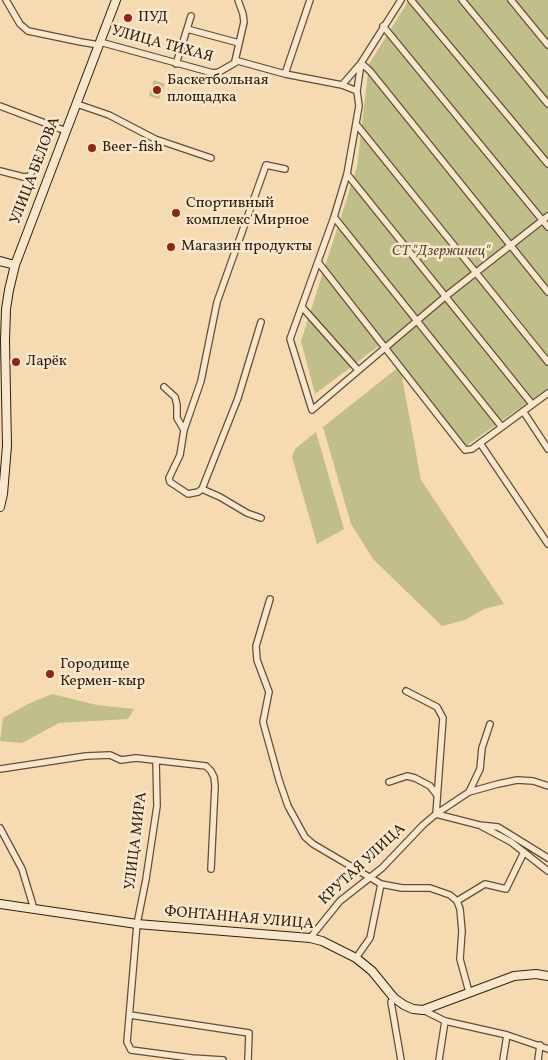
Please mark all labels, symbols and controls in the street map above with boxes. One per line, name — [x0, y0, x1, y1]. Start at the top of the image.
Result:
place label: ПУД — [138, 9, 168, 27]
marker: ПУД — [122, 12, 134, 24]
street label: УЛИЦА ТИХАЯ — [109, 23, 215, 67]
place label: Баскетбольная площадка — [167, 72, 269, 107]
marker: Баскетбольная площадка — [151, 84, 163, 96]
street label: УЛИЦА БЕЛОВА — [7, 115, 65, 227]
place label: Beer-fish — [102, 139, 163, 157]
marker: Beer-fish — [86, 142, 98, 154]
place label: Спортивный комплекс Мирное — [186, 195, 309, 230]
marker: Спортивный комплекс Мирное — [170, 207, 182, 219]
place label: Магазин продукты — [181, 238, 312, 256]
marker: Магазин продукты — [165, 241, 177, 253]
park label: СТ "Дзержинец" — [392, 243, 490, 261]
place label: Ларёк — [26, 353, 67, 371]
marker: Ларёк — [10, 356, 22, 368]
place label: Городище Кермен-кыр — [60, 656, 145, 691]
marker: Городище Кермен-кыр — [44, 668, 56, 680]
street label: УЛИЦА МИРА — [122, 791, 152, 891]
street label: КРУТАЯ УЛИЦА — [316, 820, 410, 910]
street label: ФОНТАННАЯ УЛИЦА — [164, 904, 314, 934]

